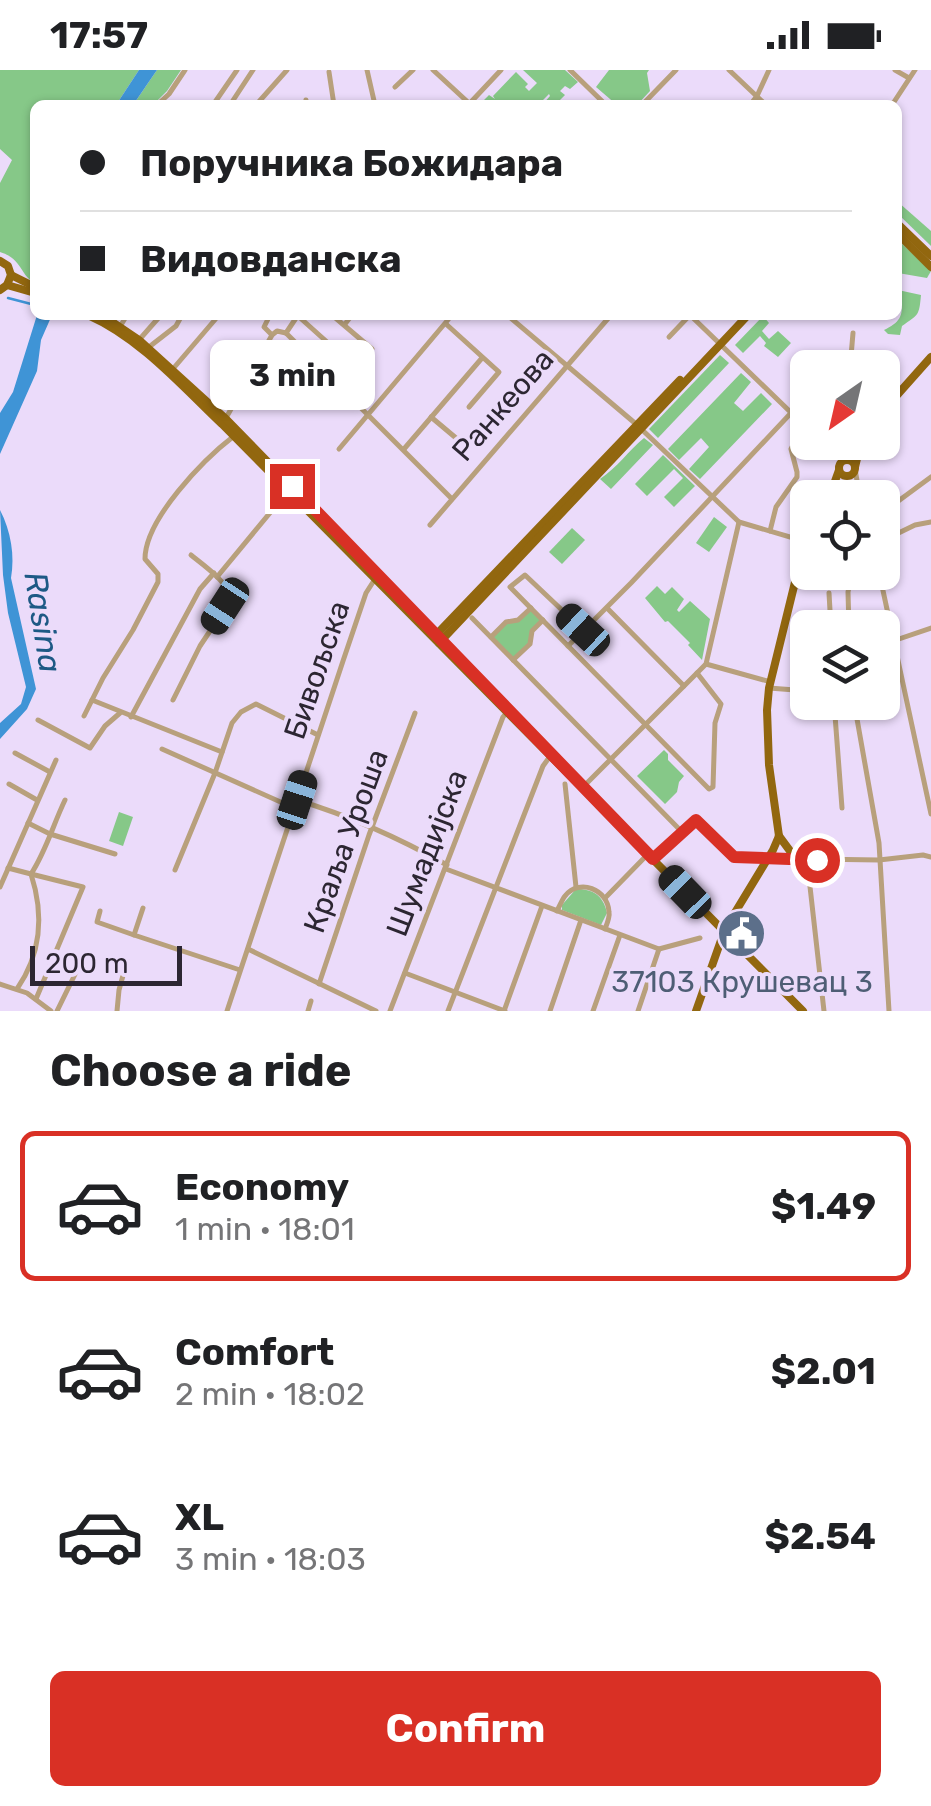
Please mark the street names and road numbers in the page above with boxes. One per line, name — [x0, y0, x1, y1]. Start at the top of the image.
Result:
street label: Ранкеова — [445, 342, 561, 468]
street label: Бивољска — [277, 596, 357, 744]
street label: Краља Уроша — [296, 744, 396, 938]
street label: Шумадијска — [379, 765, 475, 941]

